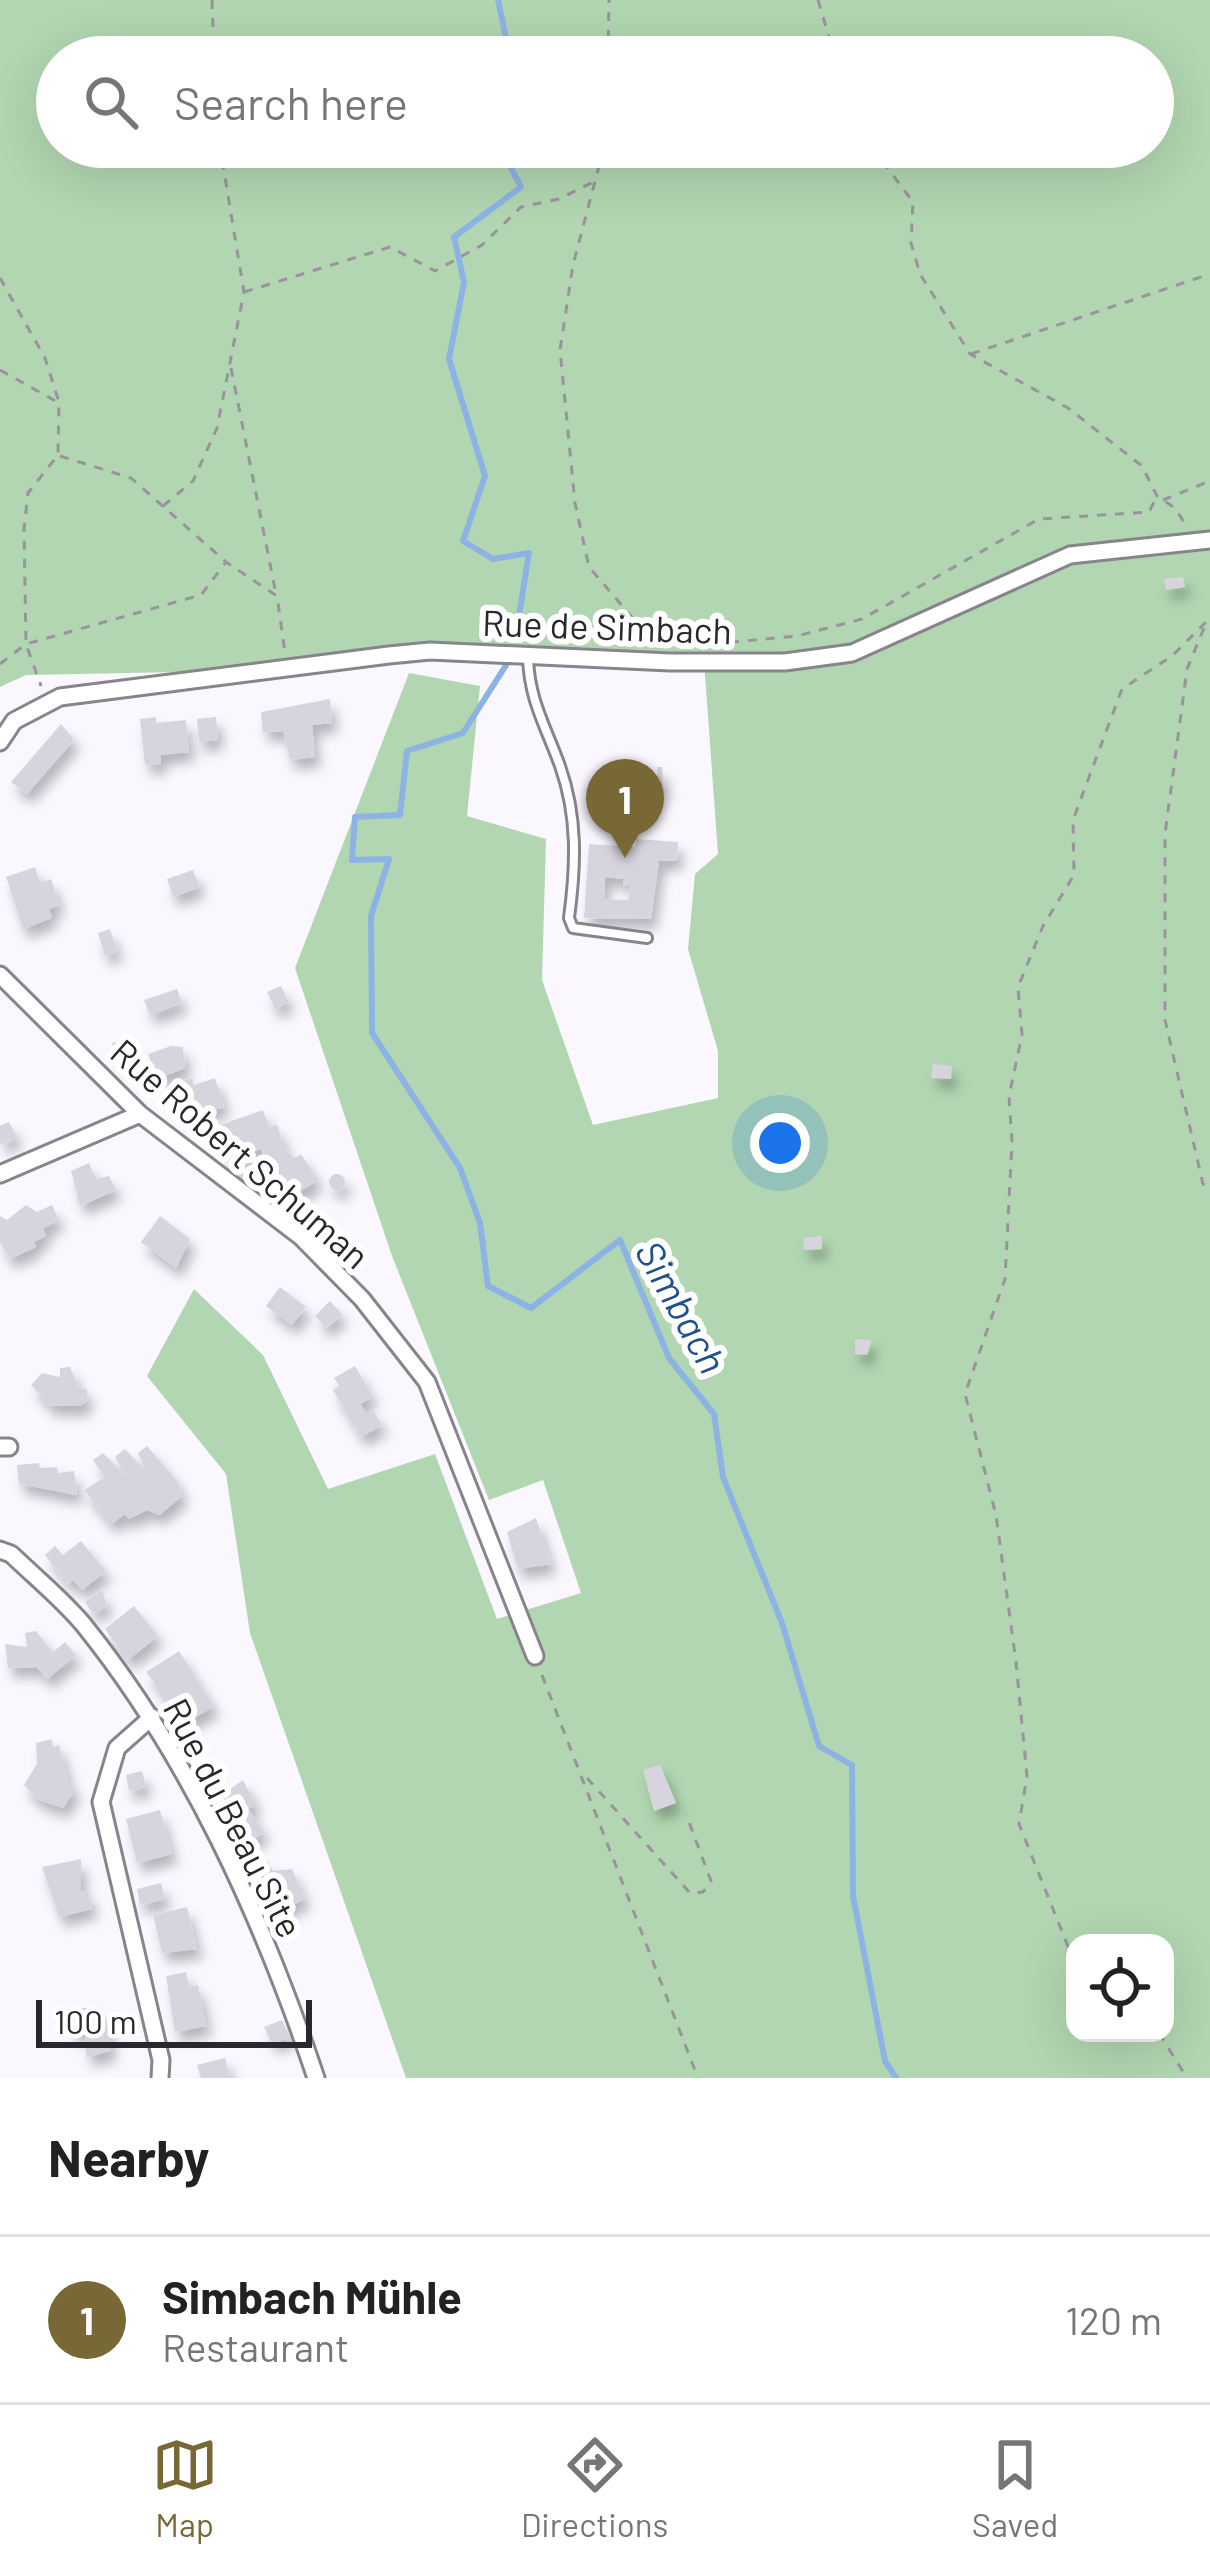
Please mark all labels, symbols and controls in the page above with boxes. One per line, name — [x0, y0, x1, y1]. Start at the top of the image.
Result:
search box — [36, 36, 1174, 168]
icon: search — [78, 69, 144, 135]
text: Search here — [174, 75, 408, 129]
street label: Rue de Simbach — [481, 600, 733, 651]
pin: 1 — [586, 759, 664, 858]
street label: Rue Robert Schuman — [103, 1029, 379, 1277]
your location — [750, 1113, 810, 1173]
water label: Simbach — [627, 1232, 738, 1381]
street label: Rue du Beau Site — [156, 1691, 313, 1944]
map controls — [1066, 1934, 1174, 2042]
button: locate — [1066, 1934, 1174, 2042]
scale bar — [36, 1994, 312, 2047]
text: 100 m — [54, 2001, 137, 2041]
text: Nearby — [48, 2126, 209, 2187]
text: Simbach Mühle — [162, 2269, 462, 2323]
text: 1 — [80, 2296, 94, 2343]
text: 120 m — [1065, 2296, 1162, 2343]
text: Restaurant — [162, 2323, 349, 2370]
tab: Map — [152, 2432, 218, 2544]
tab: Directions — [521, 2432, 668, 2544]
tab: Saved — [972, 2432, 1058, 2544]

